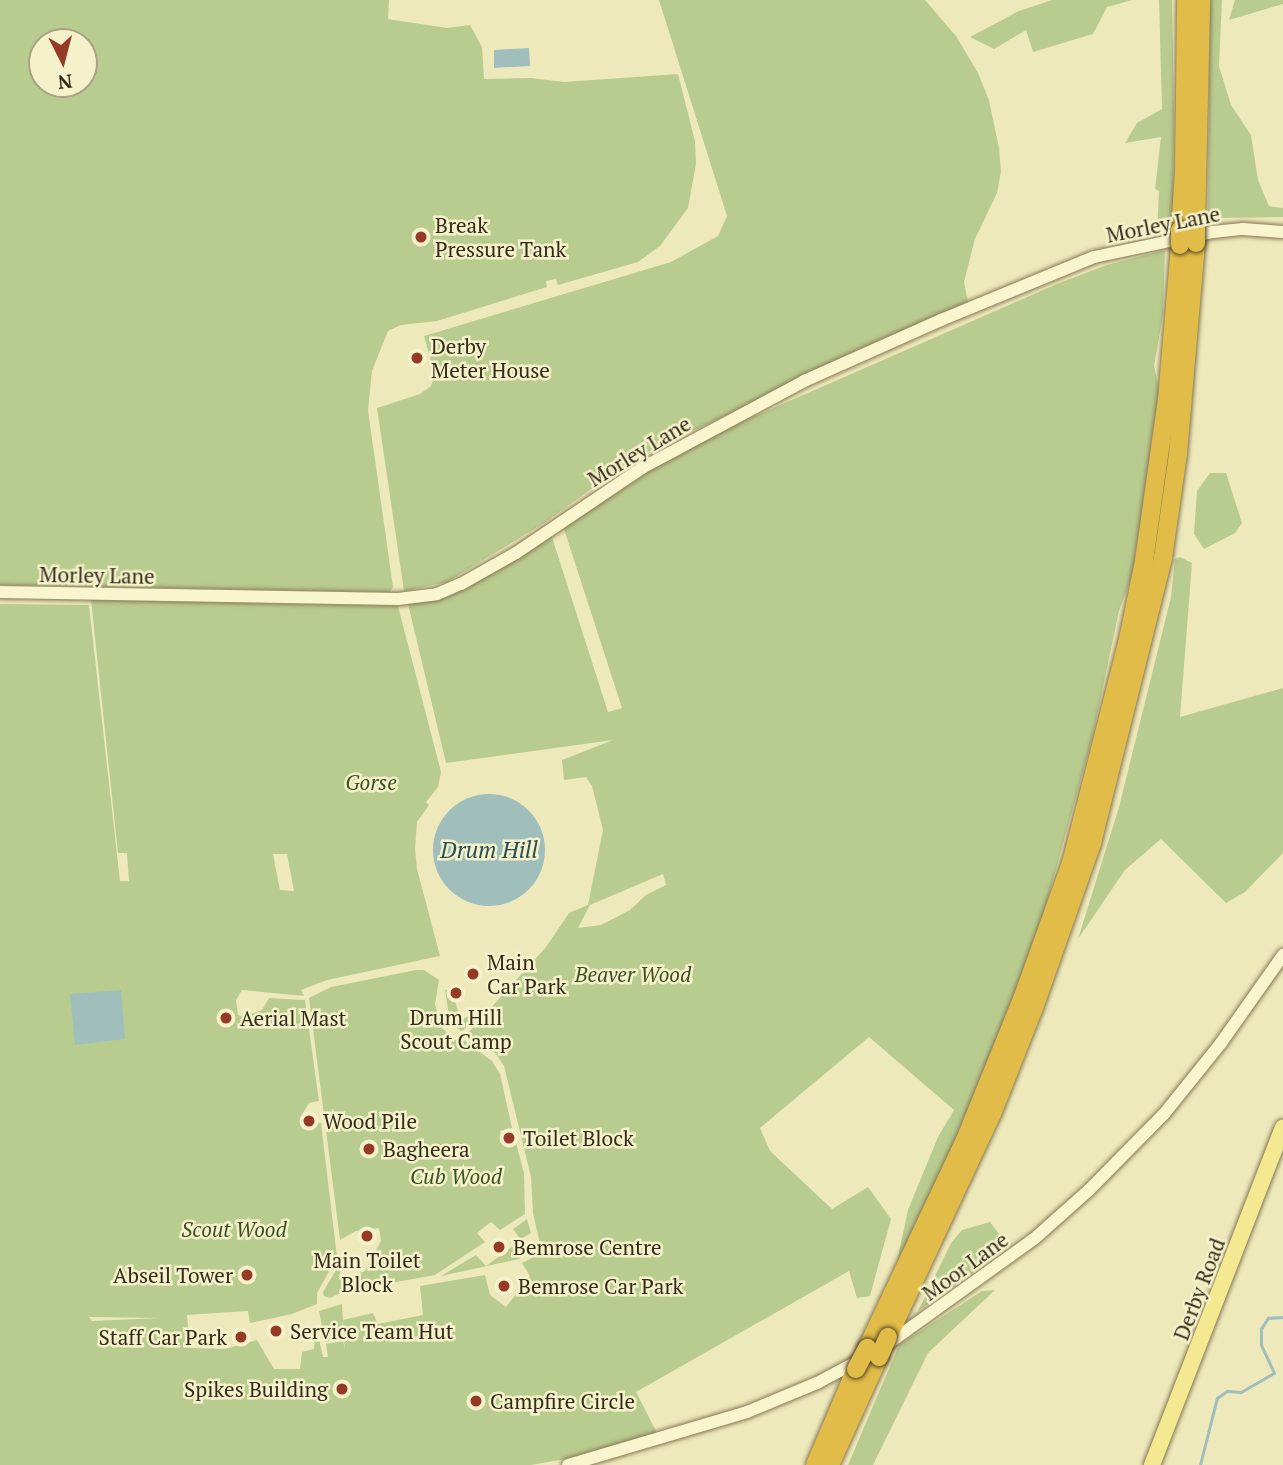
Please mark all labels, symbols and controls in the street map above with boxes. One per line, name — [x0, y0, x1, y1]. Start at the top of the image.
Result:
north arrow — [28, 28, 98, 98]
text: N — [57, 69, 74, 96]
street label: Morley Lane — [1104, 201, 1222, 247]
place label: Break Pressure Tank — [435, 212, 566, 262]
marker: Break Pressure Tank — [413, 229, 429, 245]
place label: Derby Meter House — [431, 333, 550, 383]
marker: Derby Meter House — [409, 350, 425, 366]
street label: Morley Lane — [583, 411, 695, 491]
street label: Morley Lane — [39, 561, 155, 589]
park label: Gorse — [345, 769, 397, 795]
water label: Drum Hill — [440, 836, 538, 864]
place label: Main Car Park — [487, 949, 566, 999]
park label: Beaver Wood — [575, 961, 691, 987]
marker: Main Car Park — [465, 966, 481, 982]
marker: Drum Hill Scout Camp — [448, 985, 464, 1001]
place label: Drum Hill Scout Camp — [400, 1004, 512, 1054]
place label: Aerial Mast — [240, 1005, 346, 1031]
marker: Aerial Mast — [218, 1010, 234, 1026]
place label: Wood Pile — [323, 1108, 417, 1134]
marker: Wood Pile — [301, 1113, 317, 1129]
place label: Toilet Block — [523, 1125, 634, 1151]
marker: Toilet Block — [501, 1130, 517, 1146]
place label: Bagheera — [383, 1136, 470, 1162]
marker: Bagheera — [361, 1141, 377, 1157]
park label: Cub Wood — [410, 1163, 502, 1189]
park label: Scout Wood — [181, 1216, 287, 1242]
street label: Moor Lane — [917, 1226, 1013, 1306]
marker: Main Toilet Block — [359, 1228, 375, 1244]
place label: Bemrose Centre — [513, 1234, 662, 1260]
street label: Derby Road — [1168, 1234, 1230, 1344]
marker: Bemrose Centre — [491, 1239, 507, 1255]
place label: Main Toilet Block — [314, 1247, 420, 1297]
place label: Abseil Tower — [113, 1262, 233, 1288]
marker: Abseil Tower — [239, 1267, 255, 1283]
place label: Bemrose Car Park — [518, 1273, 683, 1299]
marker: Bemrose Car Park — [496, 1278, 512, 1294]
place label: Service Team Hut — [290, 1318, 453, 1344]
marker: Service Team Hut — [268, 1323, 284, 1339]
place label: Staff Car Park — [99, 1324, 227, 1350]
marker: Staff Car Park — [233, 1329, 249, 1345]
place label: Spikes Building — [184, 1376, 328, 1402]
marker: Spikes Building — [334, 1381, 350, 1397]
place label: Campfire Circle — [490, 1388, 635, 1414]
marker: Campfire Circle — [468, 1393, 484, 1409]

